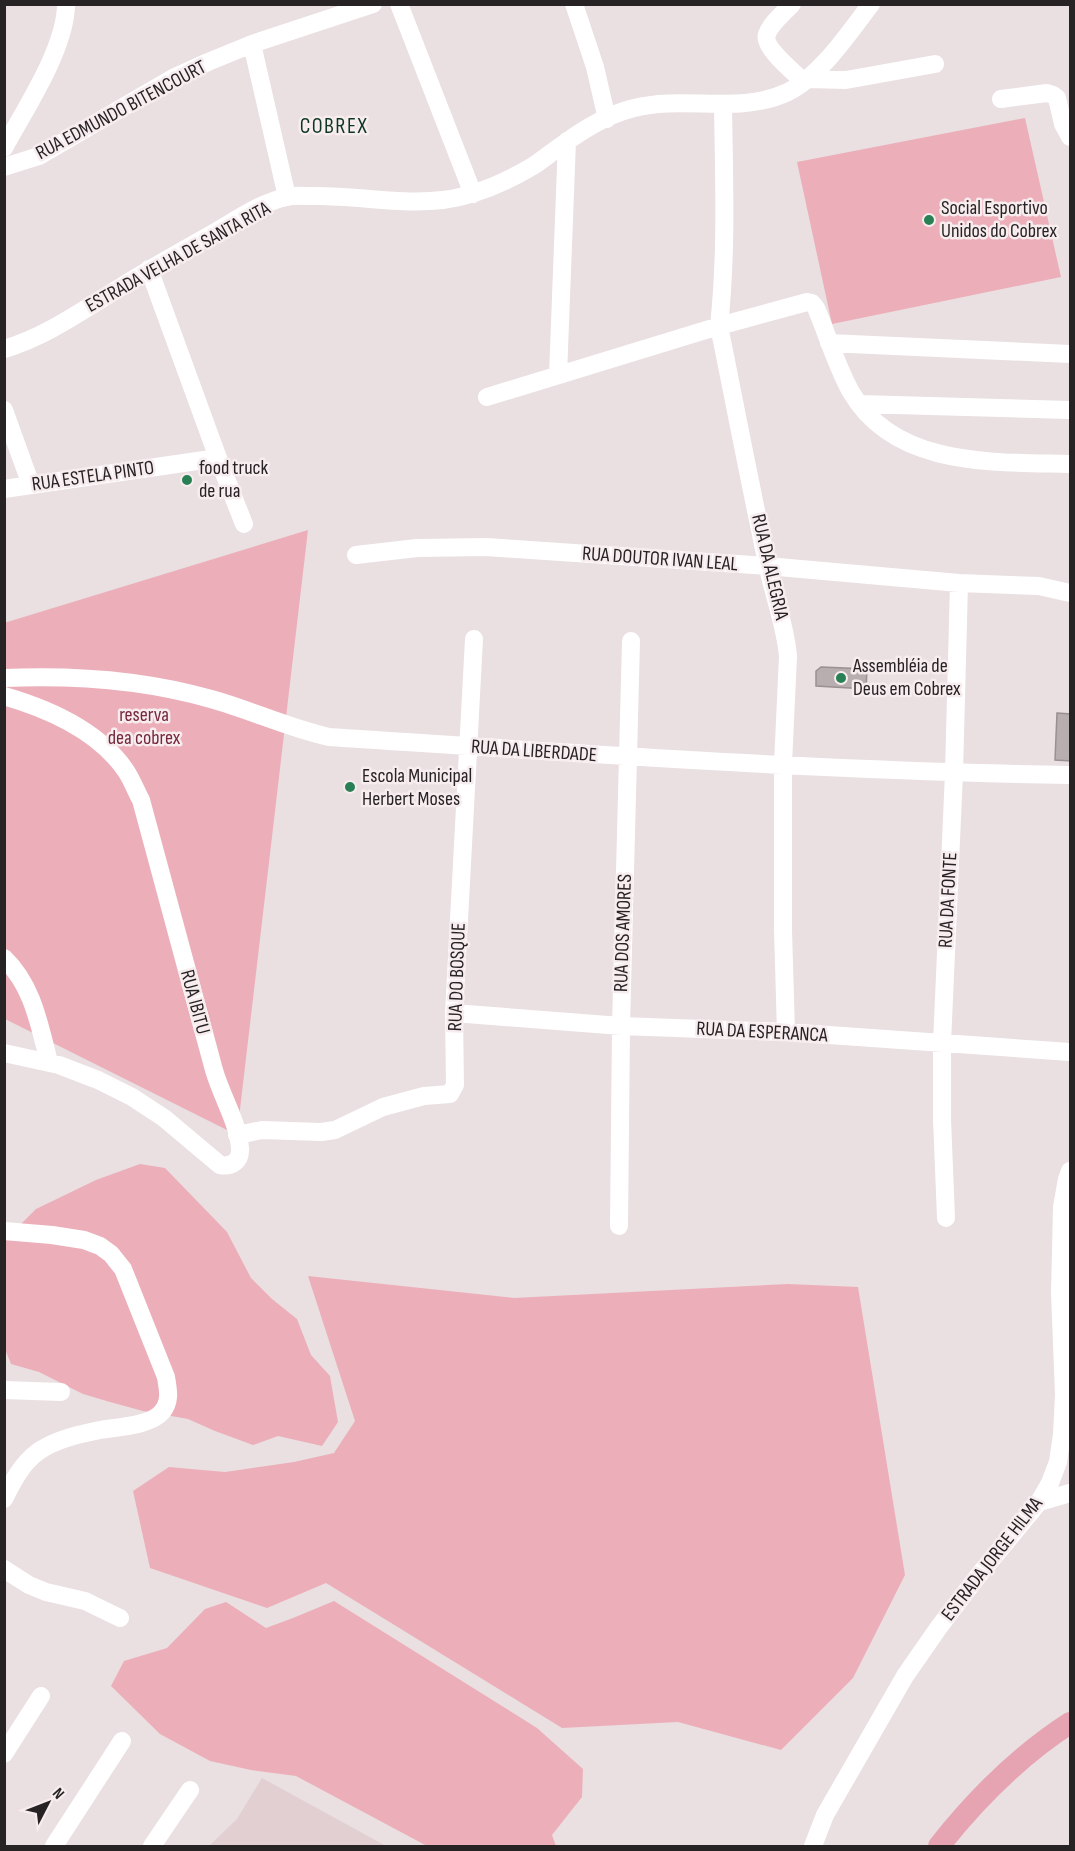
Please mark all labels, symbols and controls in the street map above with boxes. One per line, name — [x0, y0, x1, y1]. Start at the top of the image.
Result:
street label: RUA EDMUNDO BITENCOURT — [32, 55, 210, 165]
district label: COBREX — [300, 113, 368, 140]
street label: ESTRADA VELHA DE SANTA RITA — [82, 196, 275, 318]
place label: Social Esportivo Unidos do Cobrex — [941, 196, 1057, 243]
marker: Social Esportivo Unidos do Cobrex — [922, 213, 936, 227]
street label: RUA ESTELA PINTO — [30, 456, 156, 496]
place label: food truck de rua — [199, 456, 269, 503]
marker: food truck de rua — [180, 473, 194, 487]
street label: RUA DA ALEGRIA — [746, 512, 794, 623]
street label: RUA DOUTOR IVAN LEAL — [581, 542, 739, 576]
place label: Assembléia de Deus em Cobrex — [852, 654, 961, 701]
marker: Assembléia de Deus em Cobrex — [834, 671, 848, 685]
park label: reserva dea cobrex — [108, 703, 181, 750]
street label: RUA DA LIBERDADE — [470, 735, 598, 767]
place label: Escola Municipal Herbert Moses — [362, 764, 472, 811]
marker: Escola Municipal Herbert Moses — [343, 780, 357, 794]
street label: RUA DA FONTE — [934, 851, 962, 949]
street label: RUA DOS AMORES — [609, 873, 637, 993]
street label: RUA DO BOSQUE — [443, 922, 471, 1032]
street label: RUA IBITU — [175, 967, 215, 1037]
street label: RUA DA ESPERANCA — [696, 1017, 829, 1047]
street label: ESTRADA JORGE HILMA — [936, 1492, 1048, 1626]
north arrow — [18, 1773, 78, 1833]
text: N — [48, 1784, 68, 1803]

